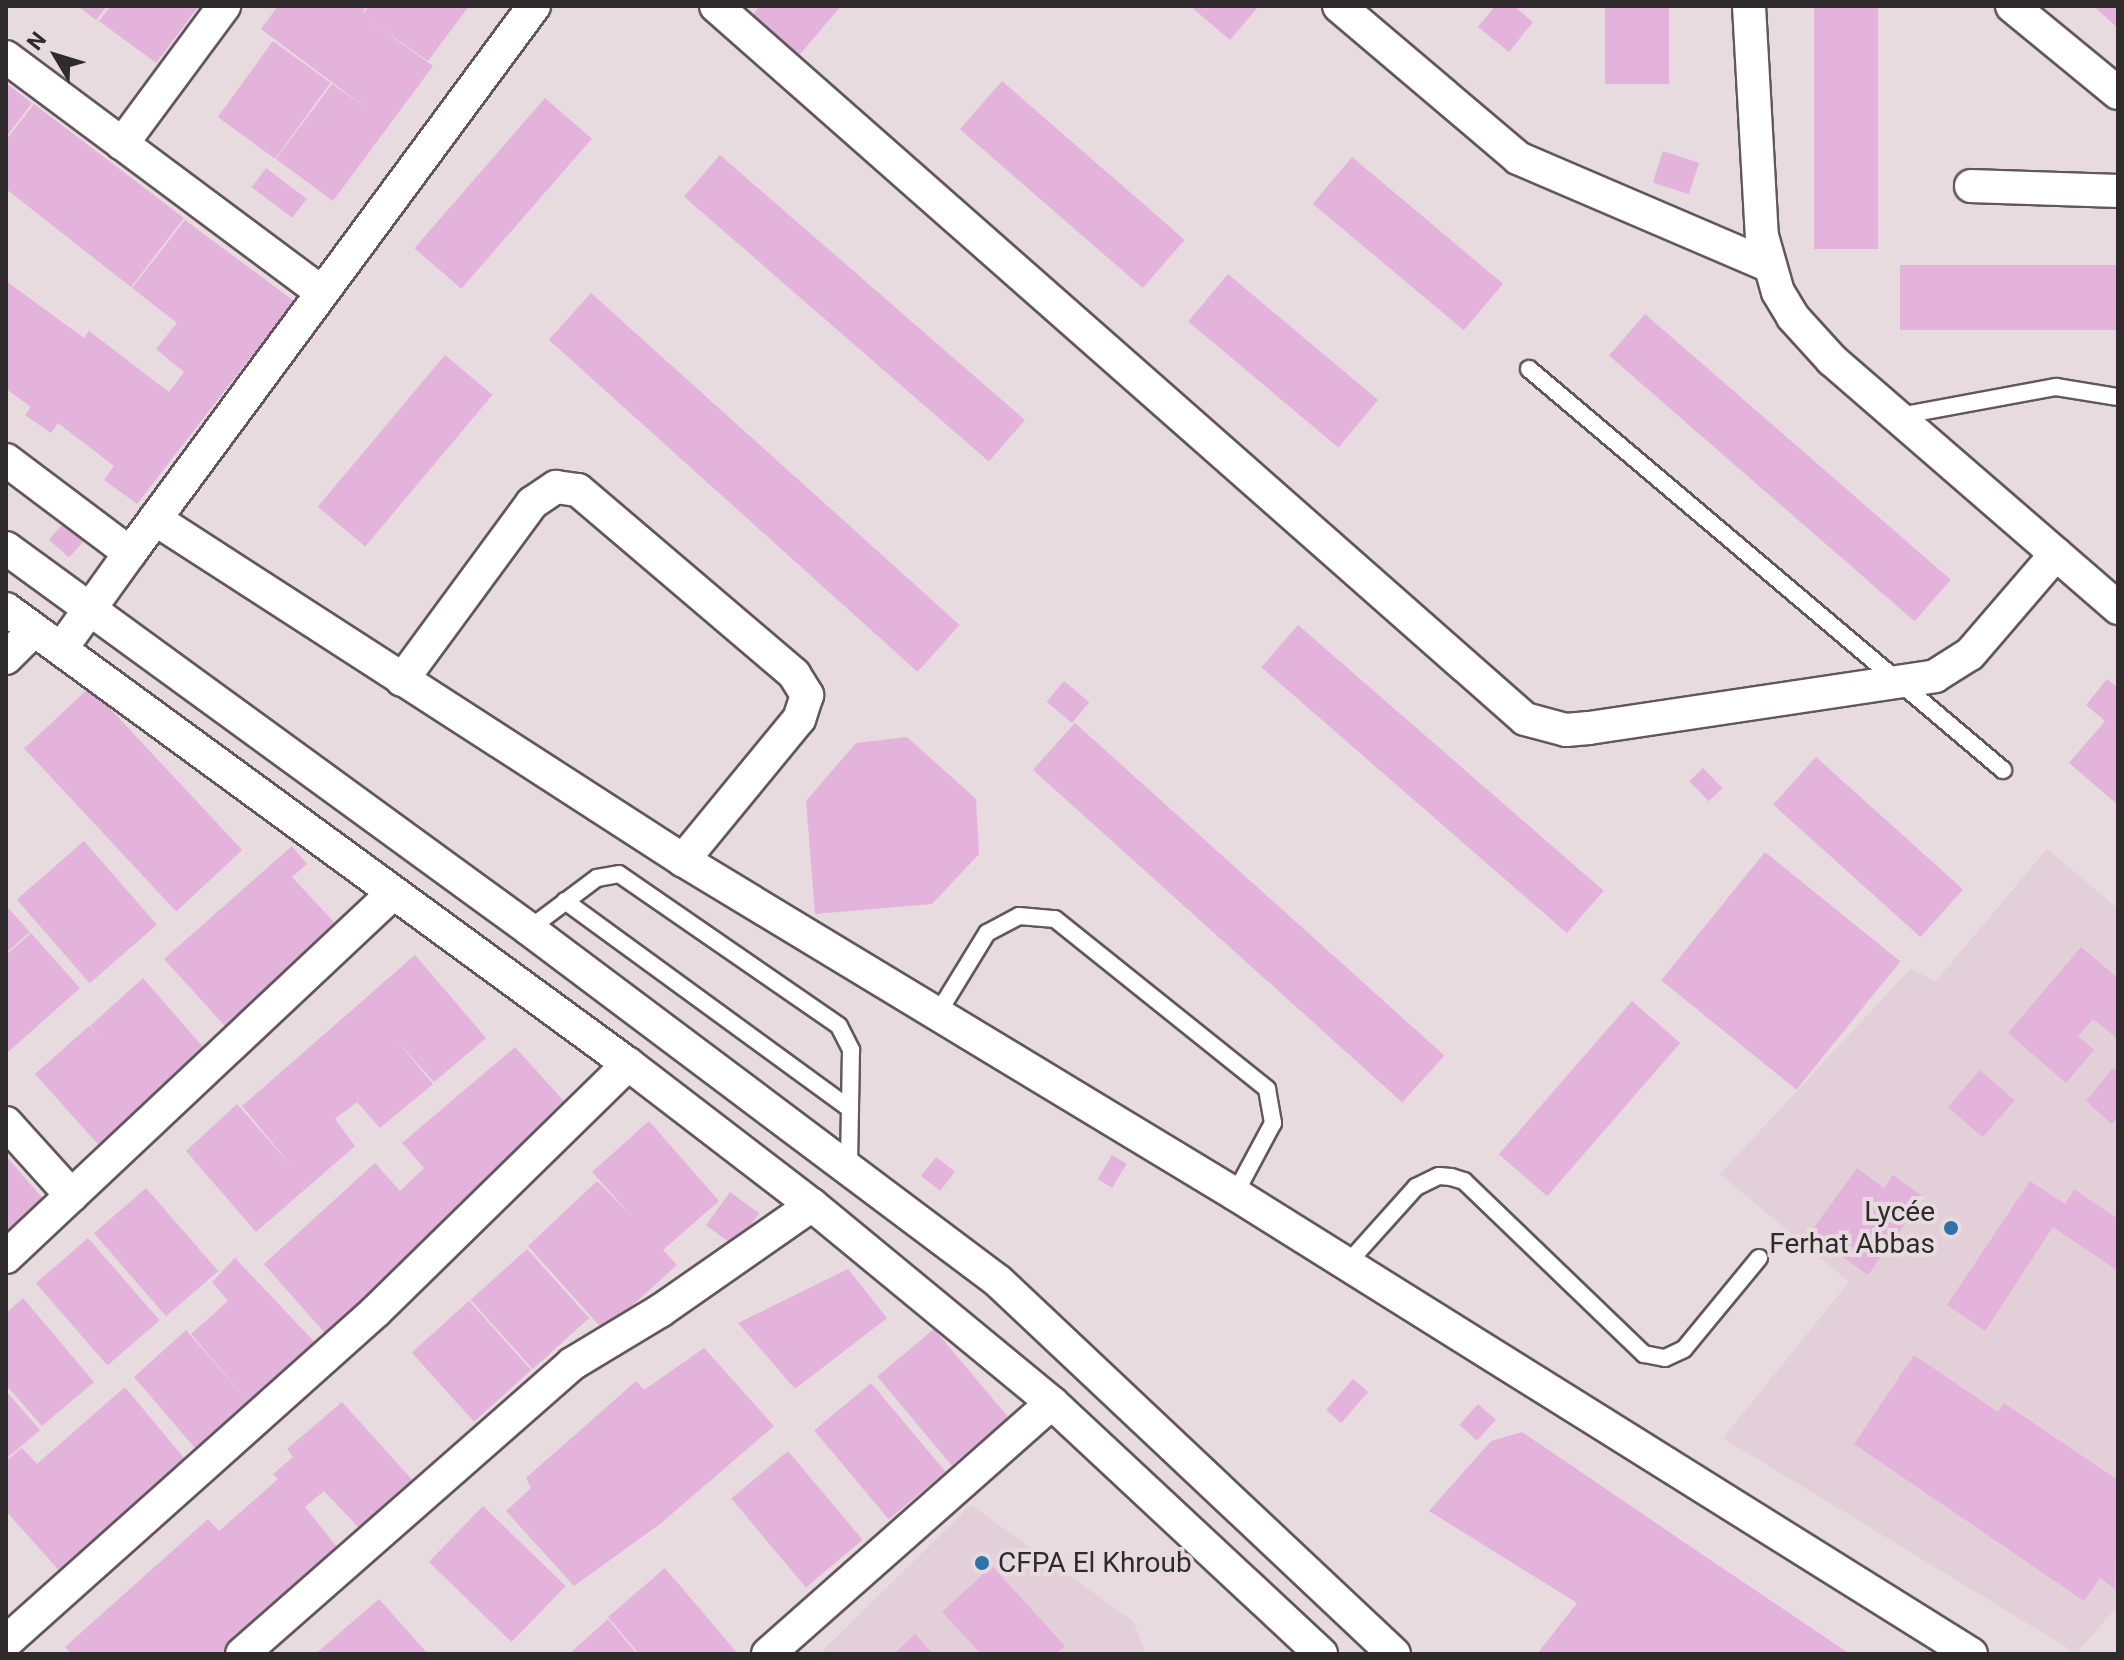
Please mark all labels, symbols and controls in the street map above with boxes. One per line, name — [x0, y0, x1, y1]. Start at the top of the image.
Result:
north arrow — [16, 16, 96, 96]
text: N — [22, 27, 51, 55]
place label: Lycée Ferhat Abbas — [1769, 1195, 1935, 1261]
marker: Lycée Ferhat Abbas — [1942, 1219, 1960, 1237]
place label: CFPA El Khroub — [998, 1546, 1192, 1580]
marker: CFPA El Khroub — [973, 1554, 991, 1572]

